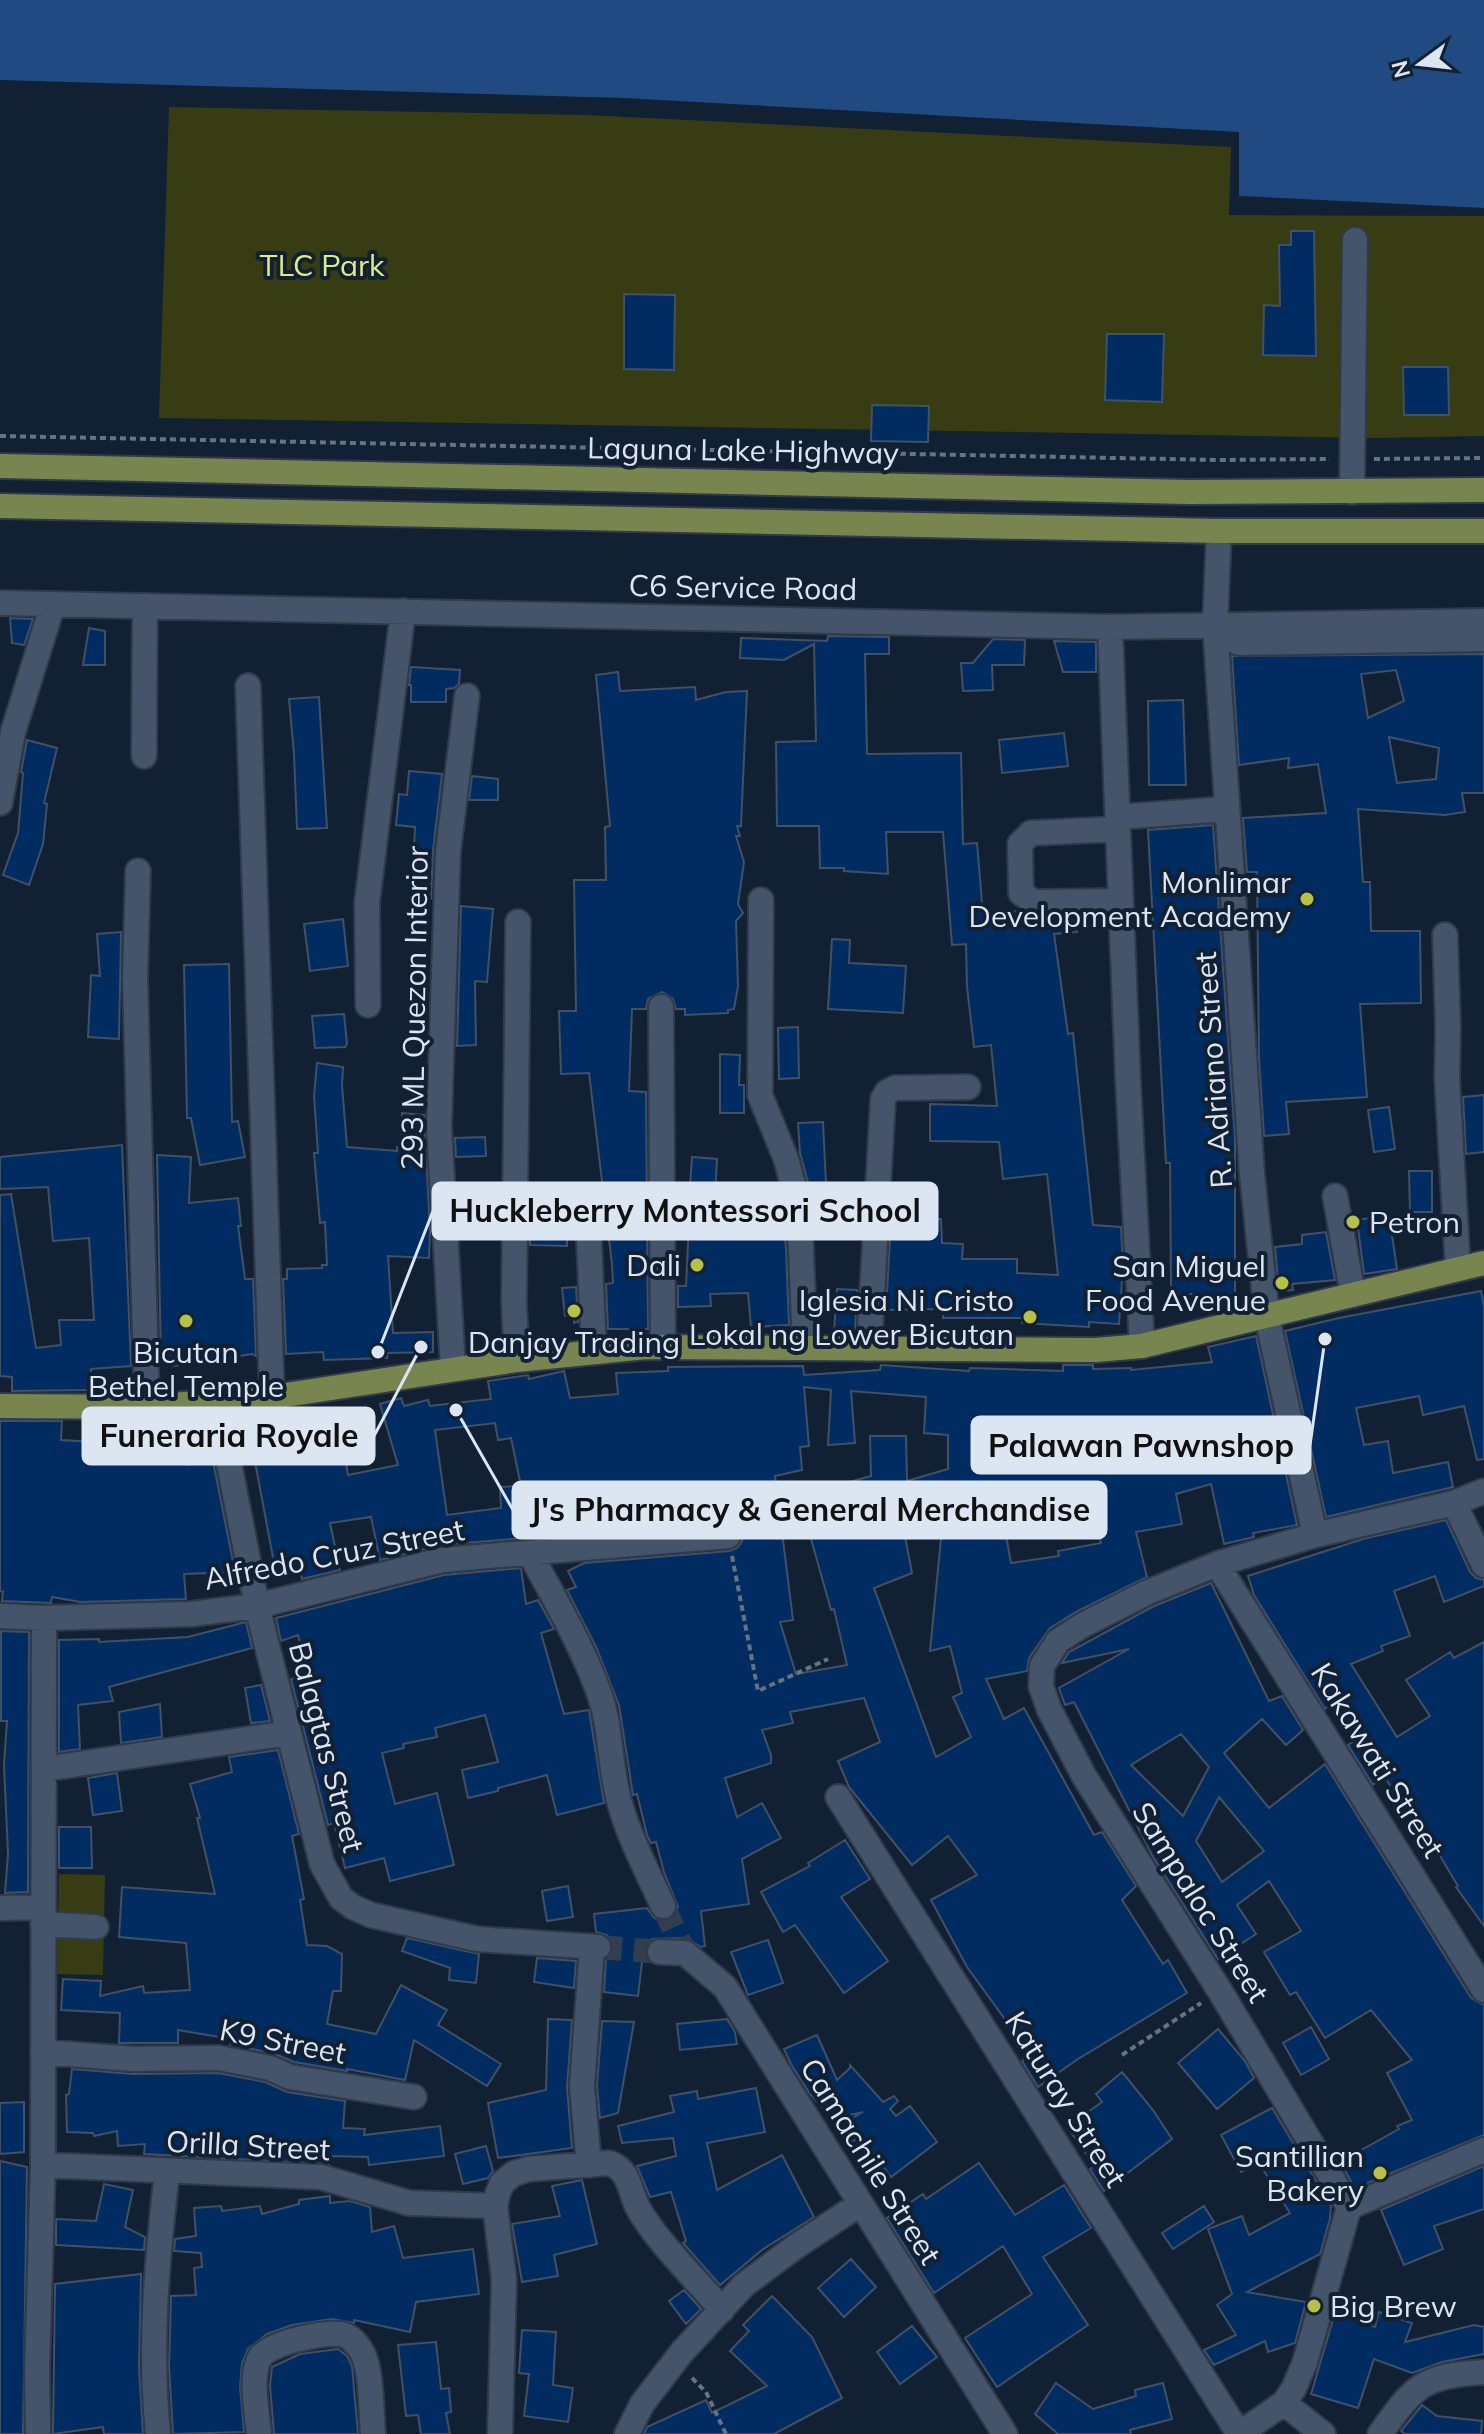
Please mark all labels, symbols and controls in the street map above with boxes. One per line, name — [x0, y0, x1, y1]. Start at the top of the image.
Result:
north arrow — [1380, 24, 1460, 104]
text: N — [1385, 58, 1416, 81]
park label: TLC Park — [260, 246, 385, 284]
street label: Laguna Lake Highway — [587, 428, 899, 472]
street label: C6 Service Road — [628, 566, 858, 608]
street label: 293 ML Quezon Interior — [392, 845, 436, 1170]
place label: Monlimar Development Academy — [969, 863, 1291, 935]
marker: Monlimar Development Academy — [1298, 890, 1316, 908]
street label: R. Adriano Street — [1186, 950, 1240, 1190]
callout: Huckleberry Montessori School — [433, 1183, 937, 1239]
text: Huckleberry Montessori School — [449, 1190, 921, 1230]
place label: Petron — [1369, 1203, 1460, 1241]
marker: Petron — [1344, 1213, 1362, 1231]
place label: Dali — [626, 1246, 681, 1284]
place label: San Miguel Food Avenue — [1085, 1247, 1266, 1319]
marker: Dali — [688, 1256, 706, 1274]
marker: San Miguel Food Avenue — [1273, 1274, 1291, 1292]
place label: Iglesia Ni Cristo Lokal ng Lower Bicutan — [689, 1281, 1014, 1353]
marker: Danjay Trading — [565, 1302, 583, 1320]
marker: Iglesia Ni Cristo Lokal ng Lower Bicutan — [1021, 1308, 1039, 1326]
marker: Bicutan Bethel Temple — [177, 1312, 195, 1330]
place label: Danjay Trading — [468, 1323, 680, 1361]
place label: Bicutan Bethel Temple — [88, 1333, 284, 1405]
callout: Funeraria Royale — [83, 1408, 374, 1464]
text: Funeraria Royale — [99, 1415, 359, 1455]
callout: Palawan Pawnshop — [972, 1417, 1310, 1473]
text: Palawan Pawnshop — [988, 1425, 1294, 1465]
callout: J's Pharmacy & General Merchandise — [513, 1482, 1106, 1538]
text: J's Pharmacy & General Merchandise — [530, 1489, 1090, 1529]
street label: Alfredo Cruz Street — [201, 1510, 467, 1598]
street label: Balagtas Street — [281, 1638, 373, 1856]
street label: Kakawati Street — [1303, 1656, 1453, 1864]
street label: Sampaloc Street — [1124, 1795, 1278, 2009]
street label: Katuray Street — [997, 2004, 1135, 2194]
street label: K9 Street — [217, 2010, 349, 2072]
street label: Camachile Street — [792, 2051, 950, 2271]
street label: Orilla Street — [165, 2122, 331, 2168]
place label: Santillian Bakery — [1235, 2137, 1364, 2209]
marker: Santillian Bakery — [1371, 2164, 1389, 2182]
place label: Big Brew — [1330, 2287, 1457, 2325]
marker: Big Brew — [1305, 2297, 1323, 2315]

